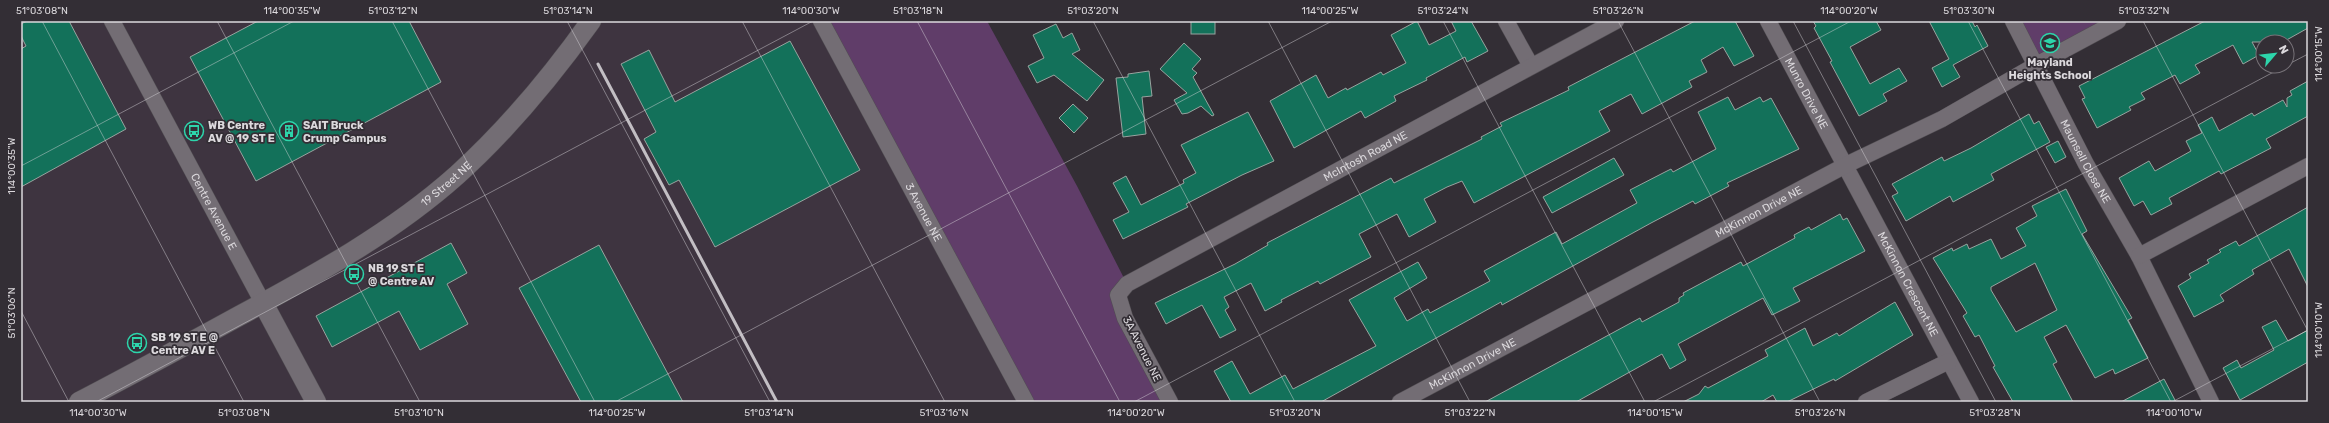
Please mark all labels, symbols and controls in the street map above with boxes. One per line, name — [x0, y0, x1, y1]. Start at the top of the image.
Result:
text: 51°03'08"N — [16, 5, 68, 17]
text: 114°00'35"W — [263, 5, 321, 17]
text: 51°03'12"N — [368, 5, 418, 17]
text: 51°03'14"N — [543, 5, 593, 17]
text: 114°00'30"W — [782, 5, 840, 17]
text: 51°03'18"N — [893, 5, 943, 17]
text: 51°03'20"N — [1067, 5, 1119, 17]
text: 114°00'25"W — [1301, 5, 1359, 17]
text: 51°03'24"N — [1418, 5, 1469, 17]
text: 51°03'26"N — [1593, 5, 1643, 17]
text: 114°00'20"W — [1820, 5, 1878, 17]
text: 51°03'30"N — [1943, 5, 1995, 17]
text: 51°03'32"N — [2118, 5, 2170, 17]
text: 114°00'15"W — [2313, 26, 2325, 82]
school or university icon: Mayland Heights School — [2039, 32, 2061, 54]
north arrow — [2255, 34, 2295, 74]
text: N — [2276, 43, 2291, 56]
street label: Munro Drive NE — [1782, 56, 1831, 131]
place label: Mayland Heights School — [2008, 56, 2092, 82]
street label: Maunsell Close NE — [2058, 117, 2114, 206]
place label: WB Centre AV @ 19 ST E — [208, 119, 275, 145]
place label: SAIT Bruck Crump Campus — [303, 119, 387, 145]
bus stop icon: WB Centre AV @ 19 ST E — [183, 120, 205, 142]
building icon: SAIT Bruck Crump Campus — [278, 120, 300, 142]
street label: McIntosh Road NE — [1321, 128, 1410, 184]
text: 114°00'35"W — [6, 137, 18, 195]
street label: 19 Street NE — [418, 158, 475, 209]
street label: Centre Avenue E — [188, 171, 240, 252]
street label: 3 Avenue NE — [903, 181, 945, 244]
street label: McKinnon Drive NE — [1713, 183, 1805, 240]
street label: McKinnon Crescent NE — [1875, 230, 1941, 339]
place label: NB 19 ST E @ Centre AV — [368, 262, 435, 288]
bus stop icon: NB 19 ST E @ Centre AV — [343, 263, 365, 285]
text: 51°03'06"N — [6, 287, 18, 339]
text: 114°00'10"W — [2313, 302, 2325, 358]
street label: 3A Avenue NE — [1120, 314, 1164, 384]
place label: SB 19 ST E @ Centre AV E — [151, 331, 218, 357]
bus stop icon: SB 19 ST E @ Centre AV E — [126, 332, 148, 354]
street label: McKinnon Drive NE — [1427, 335, 1518, 392]
text: 114°00'30"W — [69, 407, 127, 419]
text: 51°03'08"N — [218, 407, 270, 419]
text: 51°03'10"N — [394, 407, 444, 419]
text: 114°00'25"W — [588, 407, 646, 419]
text: 51°03'14"N — [744, 407, 794, 419]
text: 51°03'16"N — [919, 407, 969, 419]
text: 114°00'20"W — [1107, 407, 1165, 419]
text: 51°03'20"N — [1269, 407, 1321, 419]
text: 51°03'22"N — [1445, 407, 1496, 419]
text: 114°00'15"W — [1627, 407, 1683, 419]
text: 51°03'26"N — [1795, 407, 1845, 419]
text: 51°03'28"N — [1969, 407, 2021, 419]
text: 114°00'10"W — [2146, 407, 2202, 419]

